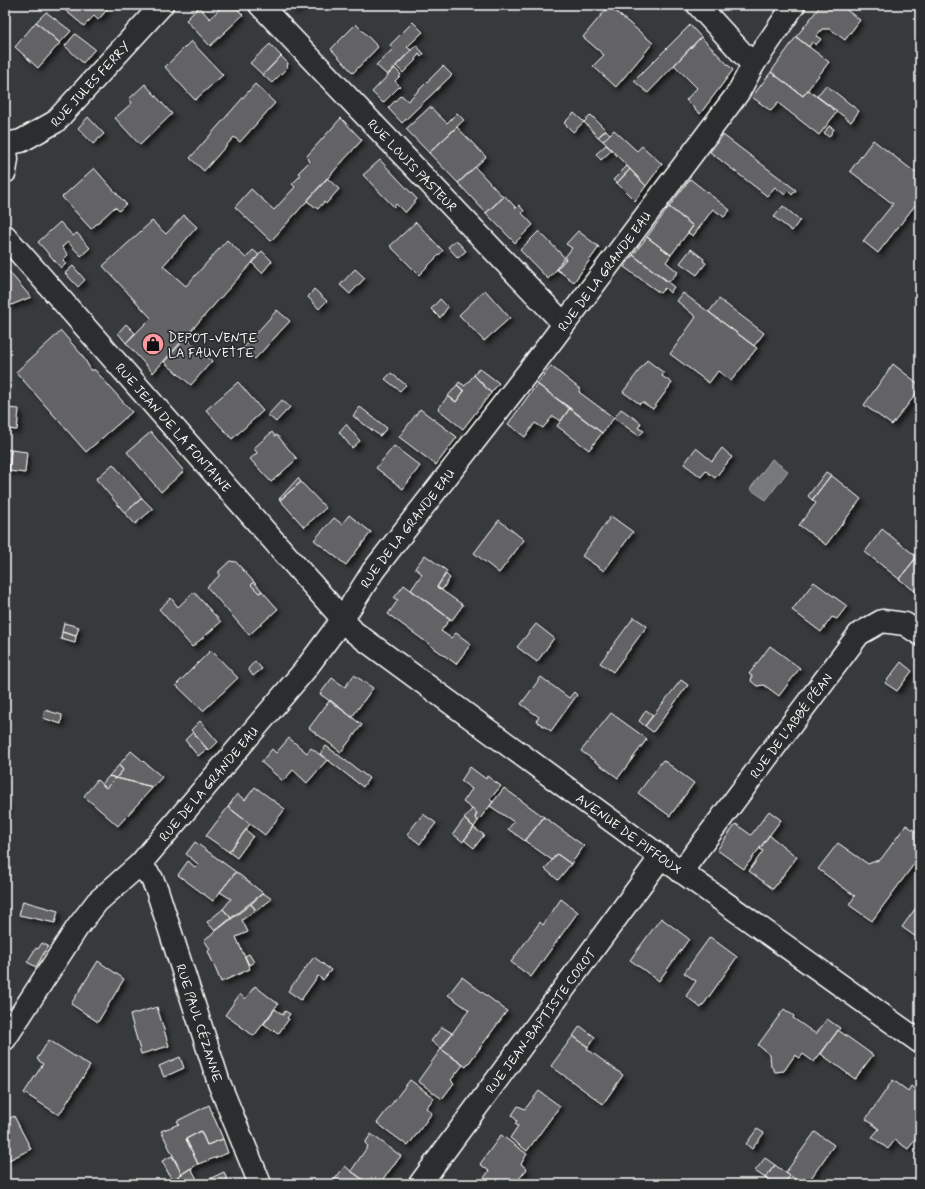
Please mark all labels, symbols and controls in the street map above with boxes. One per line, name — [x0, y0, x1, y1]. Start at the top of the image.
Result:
street label: RUE JULES FERRY — [48, 38, 135, 131]
street label: RUE LOUIS PASTEUR — [363, 116, 460, 216]
street label: RUE DE LA GRANDE EAU — [555, 209, 656, 335]
place label: DEPOT-VENTE LA FAUVETTE — [168, 330, 257, 362]
shop icon: DEPOT-VENTE LA FAUVETTE — [140, 331, 166, 357]
street label: RUE JEAN DE LA FONTAINE — [111, 360, 234, 497]
street label: RUE DE LA GRANDE EAU — [357, 466, 459, 592]
street label: RUE DE L'ABBÉ PÉAN — [747, 670, 837, 782]
street label: RUE DE LA GRANDE EAU — [156, 724, 263, 846]
street label: AVENUE DE PIFFOUX — [572, 790, 685, 879]
street label: RUE JEAN-BAPTISTE COROT — [482, 944, 602, 1098]
street label: RUE PAUL CÉZANNE — [171, 962, 225, 1085]

